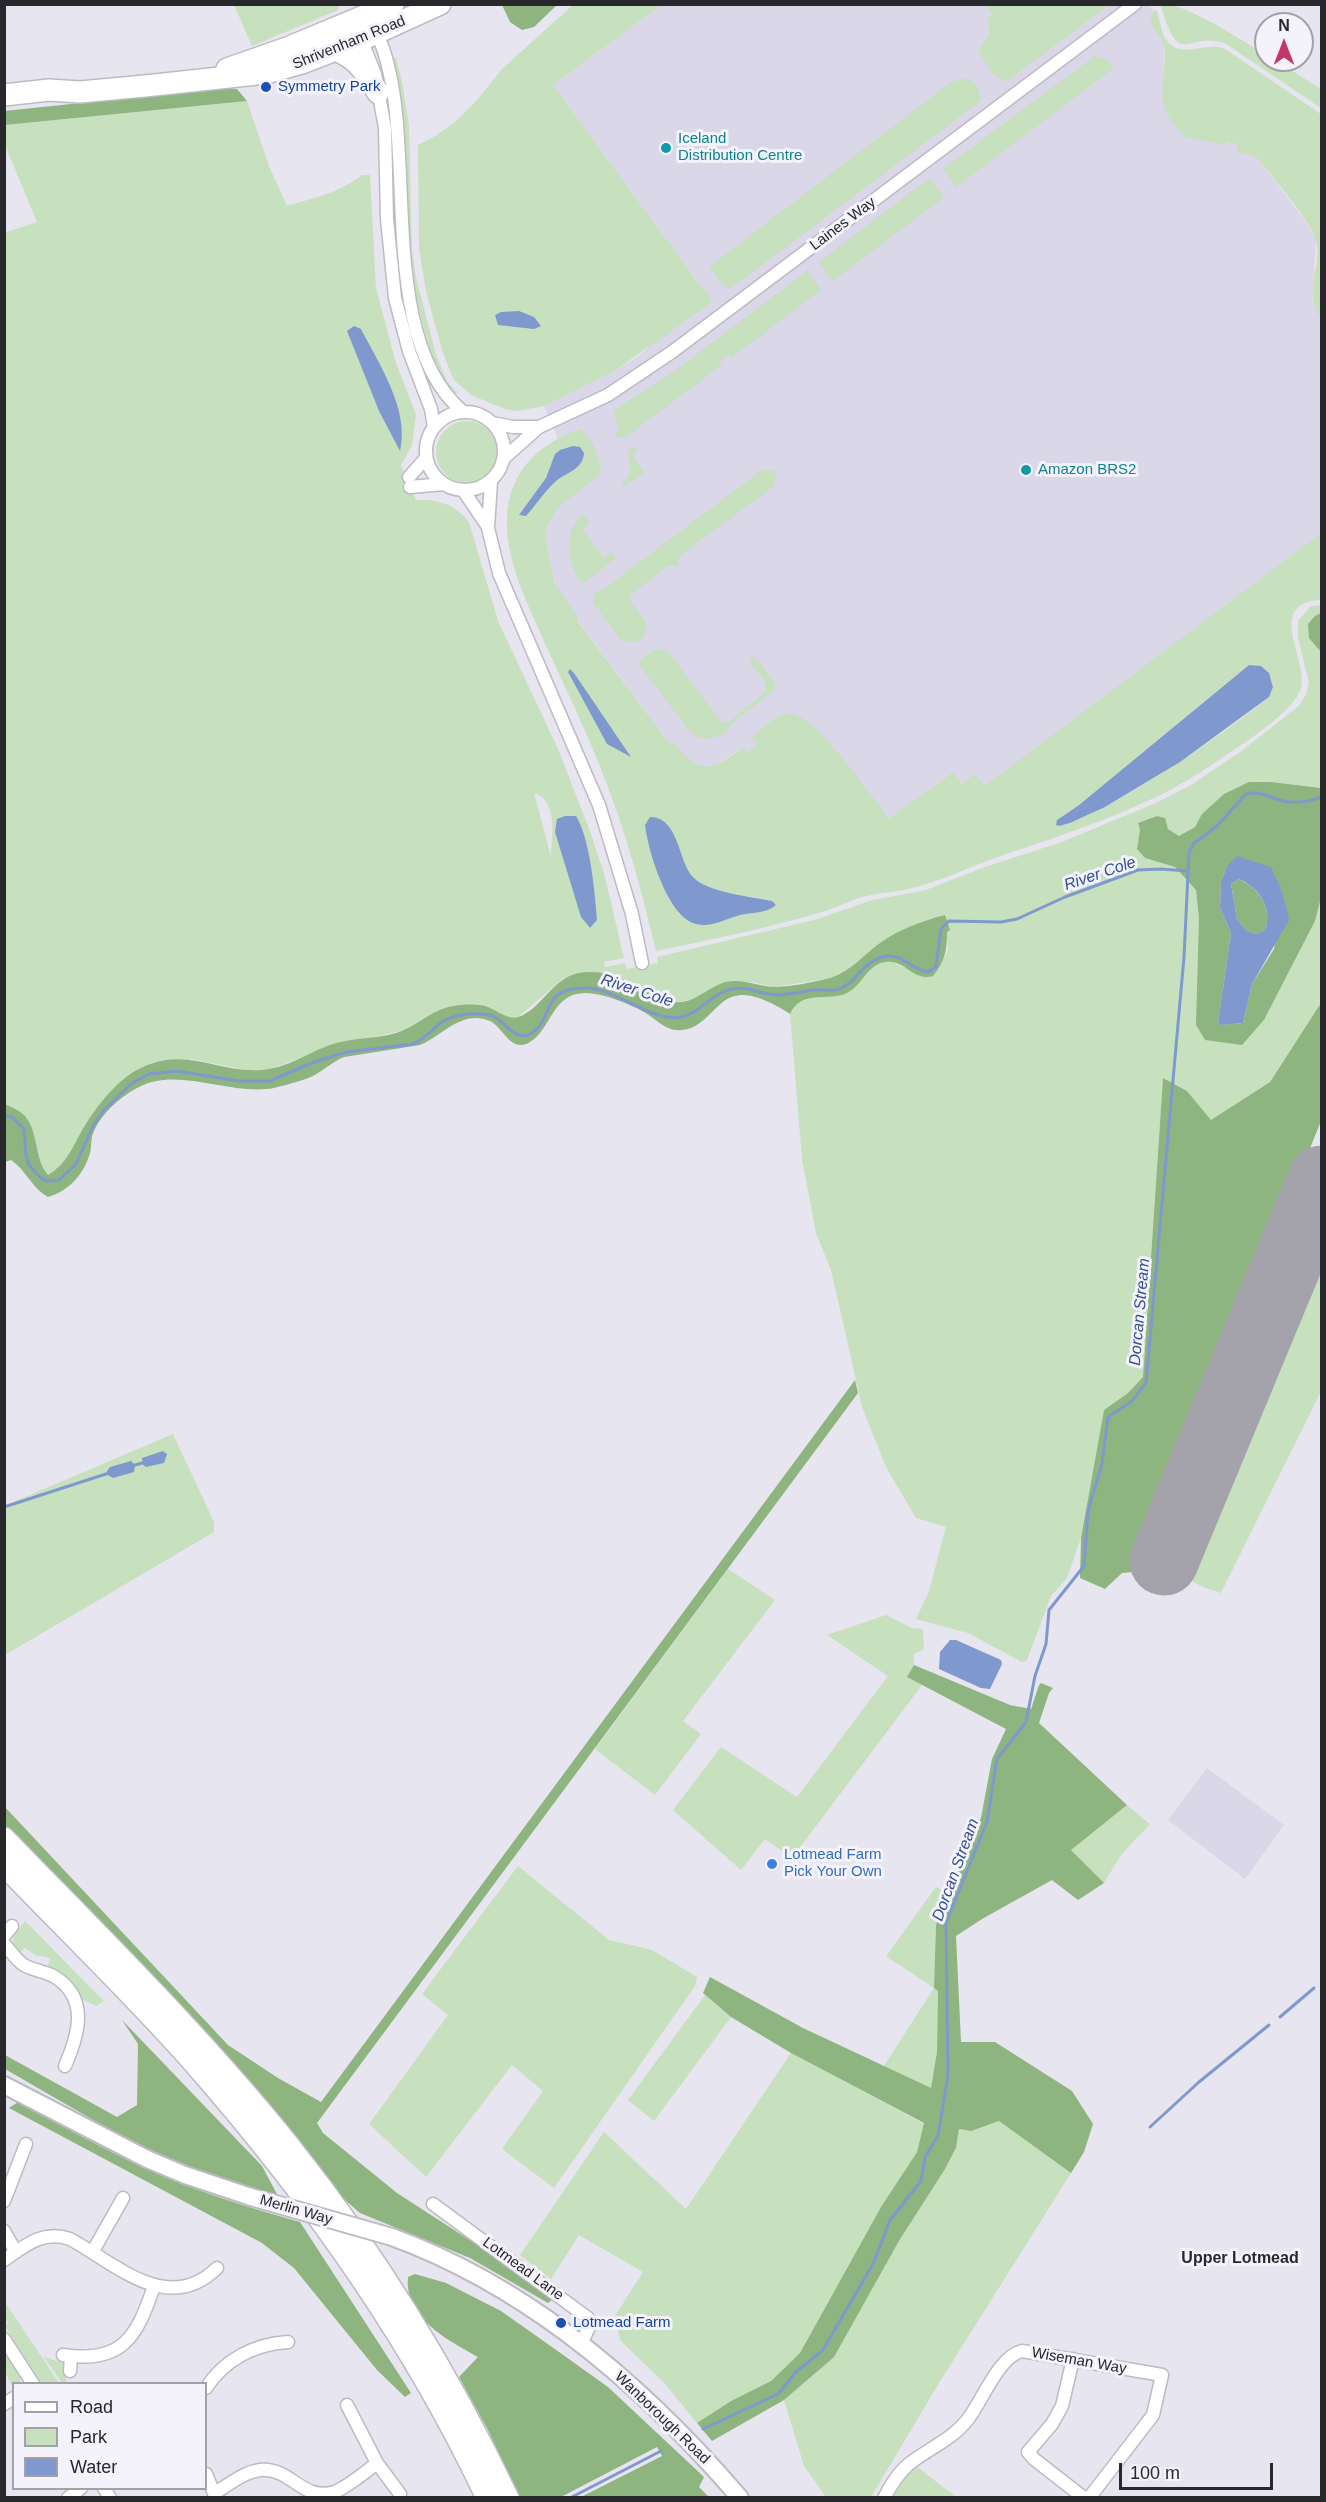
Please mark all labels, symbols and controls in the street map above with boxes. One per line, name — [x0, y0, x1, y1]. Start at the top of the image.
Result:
street label: Shrivenham Road — [290, 12, 408, 74]
north arrow — [1254, 12, 1314, 72]
text: N — [1278, 17, 1290, 34]
place label: Symmetry Park — [278, 78, 381, 96]
marker: Symmetry Park — [259, 80, 273, 94]
place label: Iceland Distribution Centre — [678, 130, 802, 165]
marker: Iceland Distribution Centre — [659, 141, 673, 155]
street label: Laines Way — [807, 193, 879, 255]
place label: Amazon BRS2 — [1038, 461, 1136, 479]
marker: Amazon BRS2 — [1019, 463, 1033, 477]
water label: River Cole — [1062, 853, 1138, 895]
water label: River Cole — [599, 970, 675, 1012]
water label: Dorcan Stream — [1126, 1258, 1154, 1366]
water label: Dorcan Stream — [929, 1816, 983, 1924]
place label: Lotmead Farm Pick Your Own — [784, 1846, 882, 1881]
marker: Lotmead Farm Pick Your Own — [765, 1857, 779, 1871]
street label: Merlin Way — [258, 2191, 334, 2229]
street label: Lotmead Lane — [479, 2234, 567, 2304]
district label: Upper Lotmead — [1181, 2249, 1299, 2269]
place label: Lotmead Farm — [573, 2314, 671, 2332]
marker: Lotmead Farm — [554, 2316, 568, 2330]
street label: Wiseman Way — [1030, 2344, 1128, 2378]
street label: Wanborough Road — [611, 2368, 713, 2468]
legend — [12, 2382, 207, 2490]
text: Road — [70, 2397, 113, 2417]
text: Park — [70, 2427, 107, 2447]
scale bar — [1122, 2451, 1276, 2489]
text: Water — [70, 2457, 117, 2477]
text: 100 m — [1130, 2463, 1180, 2483]

